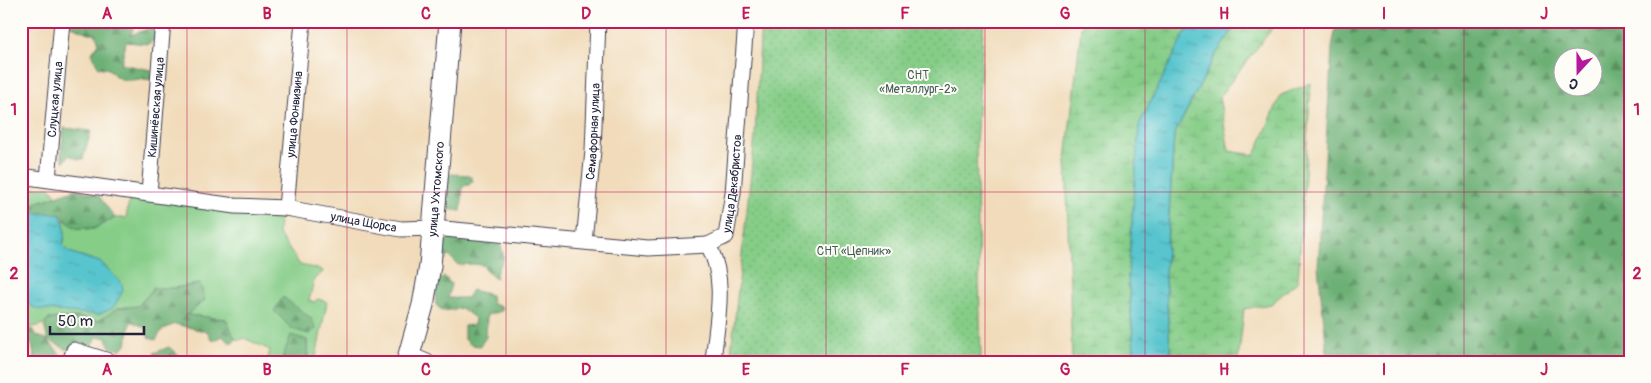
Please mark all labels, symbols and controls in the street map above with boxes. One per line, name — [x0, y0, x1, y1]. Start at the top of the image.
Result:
text: A — [102, 4, 113, 24]
text: B — [262, 4, 272, 24]
text: C — [421, 4, 431, 24]
text: D — [581, 4, 591, 24]
text: E — [742, 4, 751, 24]
text: F — [900, 4, 910, 24]
text: G — [1060, 4, 1071, 24]
text: H — [1219, 4, 1229, 24]
text: I — [1382, 4, 1386, 24]
text: J — [1540, 4, 1548, 24]
north arrow — [1554, 48, 1604, 98]
street label: Кишинёвская улица — [144, 56, 168, 158]
street label: Слуцкая улица — [44, 60, 66, 138]
park label: СНТ «Металлург-2» — [879, 68, 957, 97]
street label: улица Фонвизина — [283, 70, 306, 159]
text: С — [1566, 74, 1581, 93]
street label: Семафорная улица — [583, 82, 603, 181]
text: 1 — [11, 100, 17, 120]
text: 1 — [1634, 100, 1640, 120]
street label: улица Декабристов — [719, 134, 745, 235]
street label: улица Ухтомского — [425, 140, 448, 238]
street label: улица Щорса — [328, 209, 398, 236]
park label: СНТ «Цепник» — [817, 244, 891, 259]
text: 2 — [10, 264, 19, 284]
text: 2 — [1633, 264, 1642, 284]
scale bar — [50, 303, 144, 335]
text: 50 m — [58, 312, 93, 331]
text: A — [102, 360, 113, 380]
text: B — [262, 360, 272, 380]
text: C — [421, 360, 431, 380]
text: D — [581, 360, 591, 380]
text: E — [742, 360, 751, 380]
text: F — [900, 360, 910, 380]
text: G — [1060, 360, 1071, 380]
text: H — [1219, 360, 1229, 380]
text: I — [1382, 360, 1386, 380]
text: J — [1540, 360, 1548, 380]

